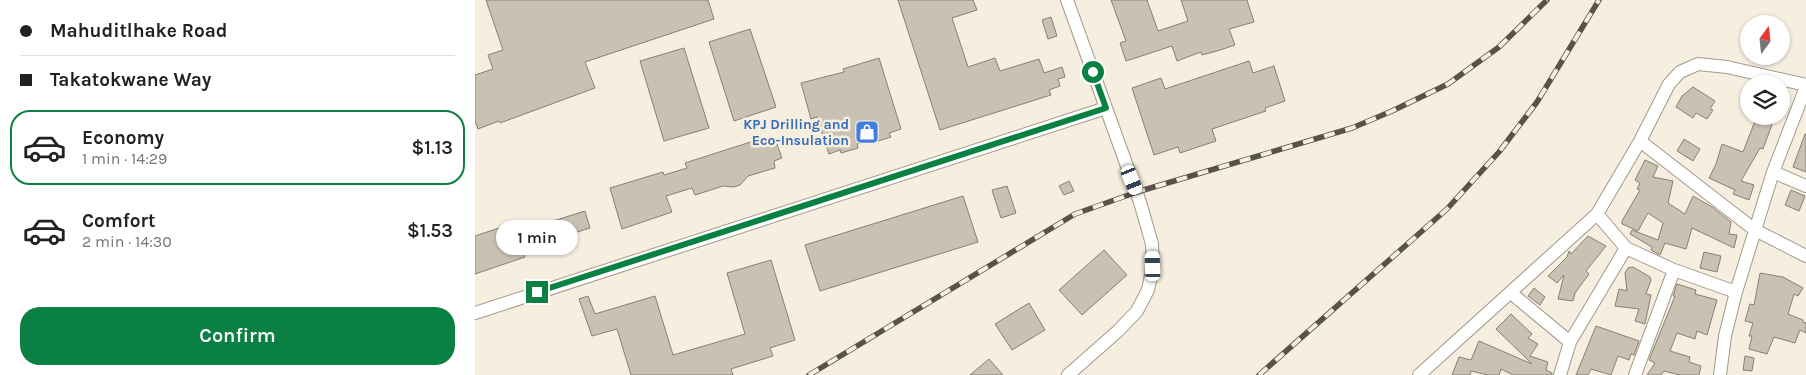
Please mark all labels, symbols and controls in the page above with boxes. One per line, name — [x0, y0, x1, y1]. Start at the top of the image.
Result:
north arrow — [1740, 15, 1790, 65]
map controls — [1740, 15, 1790, 125]
text: Mahuditlhake Road — [50, 20, 228, 42]
route start — [1082, 61, 1104, 83]
text: Takatokwane Way — [50, 69, 211, 91]
button: layers — [1740, 75, 1790, 125]
place label: KPJ Drilling and Eco-Insulation — [743, 116, 849, 149]
shop icon: KPJ Drilling and Eco-Insulation — [854, 119, 880, 145]
icon: car — [22, 125, 67, 170]
text: Economy — [82, 127, 164, 149]
text: $1.13 — [411, 137, 453, 159]
text: 1 min · 14:29 — [82, 149, 167, 168]
car — [1119, 163, 1144, 197]
icon: car — [22, 208, 67, 253]
text: Comfort — [82, 210, 156, 232]
text: $1.53 — [407, 220, 453, 242]
callout: 1 min — [496, 220, 578, 254]
text: 1 min — [517, 228, 557, 247]
text: 2 min · 14:30 — [82, 232, 172, 251]
car — [1144, 251, 1161, 281]
route end — [526, 281, 548, 303]
button: Confirm — [20, 307, 455, 365]

